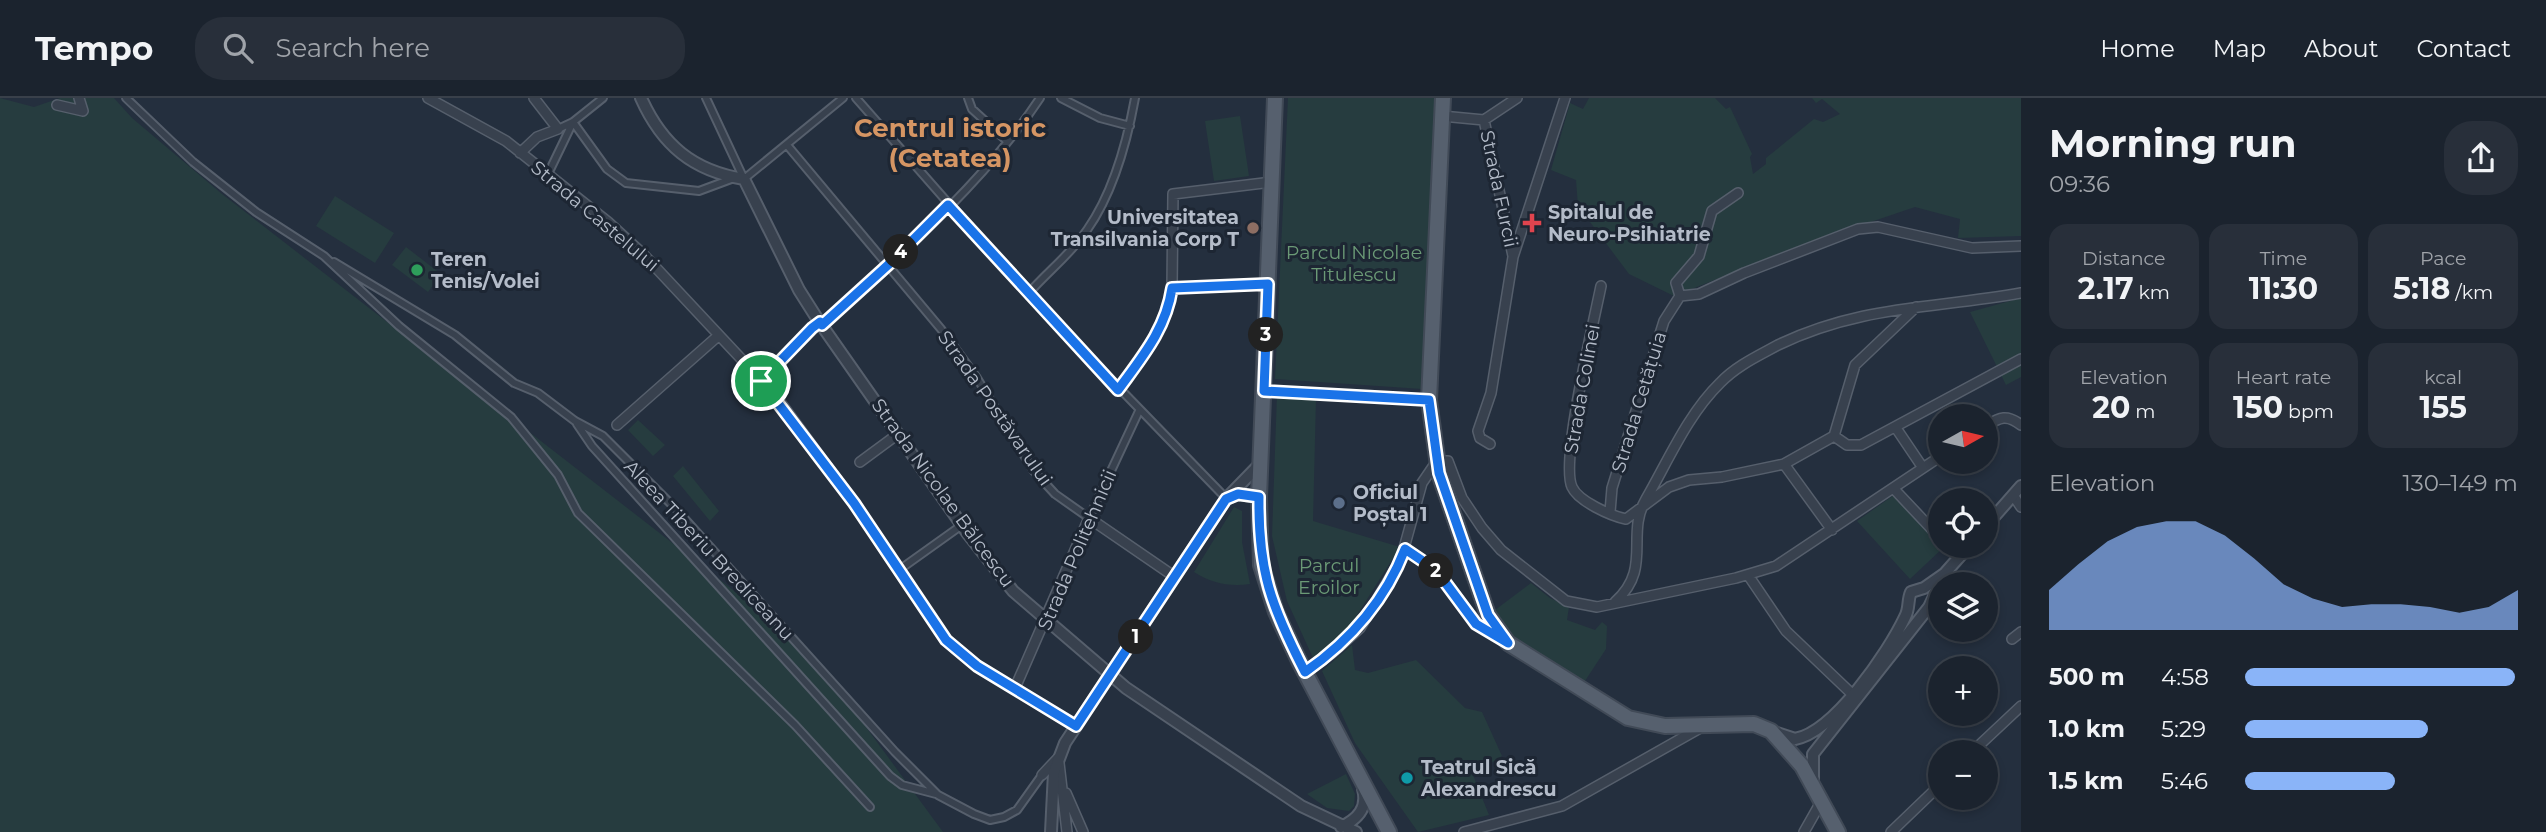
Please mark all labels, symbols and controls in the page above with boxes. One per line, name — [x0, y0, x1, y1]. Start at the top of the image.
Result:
search box — [195, 17, 685, 80]
text: Tempo — [35, 28, 153, 68]
icon: search — [219, 29, 257, 67]
text: Search here — [275, 32, 430, 64]
text: Home — [2100, 34, 2175, 63]
text: Map — [2213, 34, 2266, 63]
text: About — [2304, 34, 2378, 63]
text: Contact — [2416, 34, 2511, 63]
district label: Centrul istoric (Cetatea) — [854, 112, 1046, 174]
text: Morning run — [2049, 120, 2297, 167]
button: share — [2444, 121, 2518, 195]
street label: Strada Furcii — [1475, 128, 1523, 250]
street label: Strada Castelului — [526, 156, 664, 276]
text: 09:36 — [2049, 170, 2110, 198]
place label: Spitalul de Neuro-Psihiatrie — [1548, 201, 1711, 246]
place label: Universitatea Transilvania Corp T — [1051, 206, 1239, 251]
marker: Spitalul de Neuro-Psihiatrie — [1522, 213, 1542, 233]
marker: Universitatea Transilvania Corp T — [1245, 220, 1261, 236]
pin: 4 — [884, 234, 918, 270]
text: 4 — [894, 240, 907, 263]
park label: Parcul Nicolae Titulescu — [1286, 241, 1422, 286]
text: Distance — [2082, 247, 2166, 270]
text: Time — [2260, 247, 2307, 270]
text: Pace — [2420, 247, 2466, 270]
place label: Teren Tenis/Volei — [431, 248, 540, 293]
marker: Teren Tenis/Volei — [409, 262, 425, 278]
text: 2.17 — [2078, 270, 2134, 307]
text: 11:30 — [2249, 270, 2318, 307]
text: 5:18 — [2393, 270, 2450, 307]
text: km — [2134, 281, 2170, 304]
text: /km — [2450, 281, 2493, 304]
pin: 3 — [1248, 317, 1284, 352]
street label: Strada Colinei — [1559, 322, 1605, 456]
text: 3 — [1260, 323, 1271, 346]
street label: Strada Postăvarului — [933, 326, 1057, 490]
street label: Strada Cetățuia — [1607, 329, 1672, 476]
pin — [731, 351, 791, 411]
icon: arrive — [742, 362, 780, 400]
text: Elevation — [2080, 366, 2168, 389]
text: Heart rate — [2236, 366, 2331, 389]
text: kcal — [2424, 366, 2462, 389]
text: 20 — [2092, 389, 2130, 426]
text: 150 — [2233, 389, 2283, 426]
text: 155 — [2420, 389, 2467, 426]
street label: Strada Nicolae Bălcescu — [867, 394, 1019, 592]
text: m — [2130, 400, 2155, 423]
text: bpm — [2283, 400, 2334, 423]
north arrow — [1928, 404, 1998, 474]
map controls — [1928, 404, 1998, 810]
street label: Aleea Tiberiu Brediceanu — [619, 455, 799, 645]
street label: Strada Politehnicii — [1033, 466, 1121, 634]
text: Elevation — [2049, 469, 2155, 497]
text: 130–149 m — [2402, 469, 2518, 497]
place label: Oficiul Poștal 1 — [1353, 481, 1427, 527]
button: locate — [1928, 488, 1998, 558]
marker: Oficiul Poștal 1 — [1331, 495, 1347, 511]
park label: Parcul Eroilor — [1298, 554, 1360, 599]
pin: 2 — [1418, 554, 1454, 588]
text: 2 — [1430, 559, 1441, 582]
button: layers — [1928, 572, 1998, 642]
pin: 1 — [1118, 620, 1154, 654]
text: 1 — [1132, 625, 1139, 648]
button: + — [1928, 656, 1998, 726]
text: 500 m — [2049, 663, 2125, 691]
text: 4:58 — [2161, 663, 2209, 691]
text: 1.0 km — [2049, 715, 2125, 743]
text: 5:29 — [2161, 715, 2206, 743]
button: − — [1928, 740, 1998, 810]
place label: Teatrul Sică Alexandrescu — [1420, 756, 1557, 801]
text: 1.5 km — [2049, 767, 2123, 795]
text: 5:46 — [2161, 767, 2208, 795]
marker: Teatrul Sică Alexandrescu — [1399, 770, 1415, 786]

